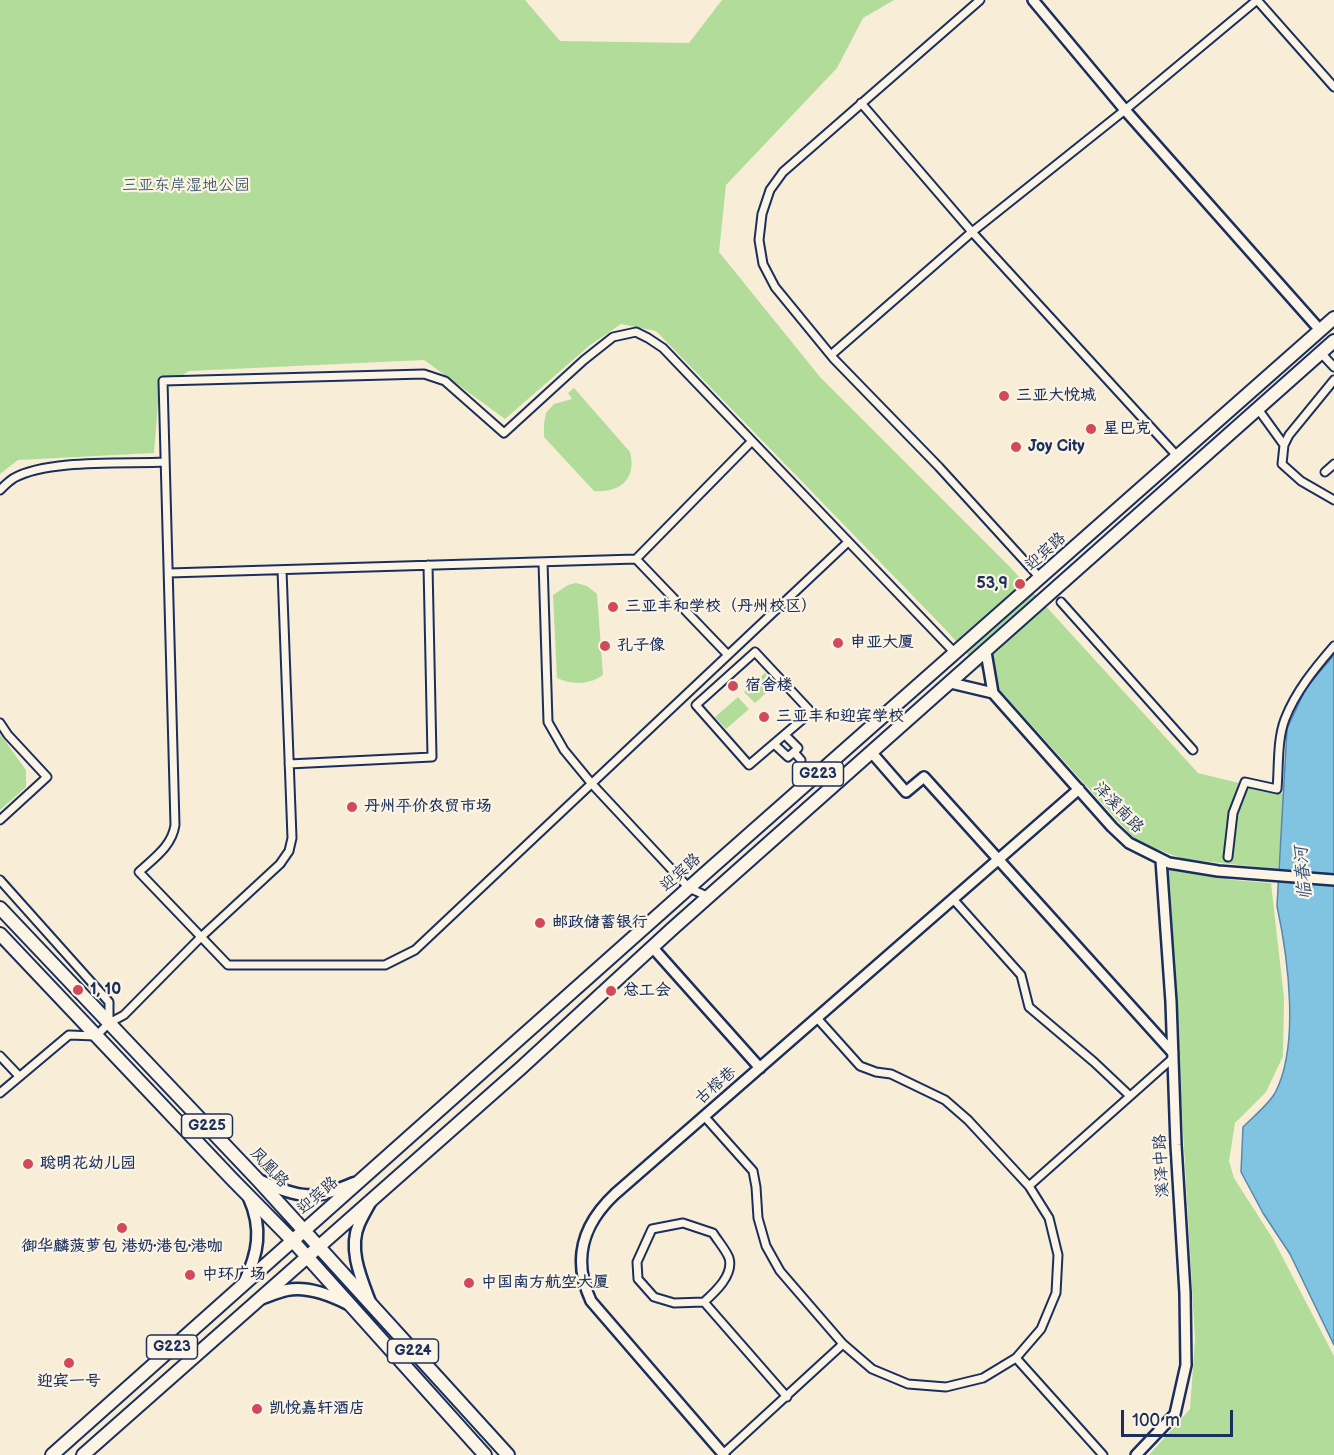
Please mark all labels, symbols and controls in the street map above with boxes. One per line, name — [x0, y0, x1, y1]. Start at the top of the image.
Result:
park label: 三亚东岸湿地公园 — [122, 176, 250, 196]
place label: 三亚大悦城 — [1016, 386, 1096, 406]
marker: 三亚大悦城 — [997, 389, 1011, 403]
place label: 星巴克 — [1103, 419, 1151, 439]
marker: 星巴克 — [1084, 422, 1098, 436]
place label: Joy City — [1028, 437, 1085, 457]
marker: Joy City — [1009, 440, 1023, 454]
street label: 迎宾路 — [1022, 529, 1070, 575]
place label: 53,9 — [976, 574, 1008, 594]
marker: 53,9 — [1013, 577, 1027, 591]
place label: 三亚丰和学校（丹州校区） — [625, 597, 817, 617]
marker: 三亚丰和学校（丹州校区） — [606, 600, 620, 614]
place label: 申亚大厦 — [850, 633, 914, 653]
place label: 孔子像 — [617, 636, 665, 656]
marker: 申亚大厦 — [831, 636, 845, 650]
marker: 孔子像 — [598, 639, 612, 653]
place label: 宿舍楼 — [745, 676, 793, 696]
marker: 宿舍楼 — [726, 679, 740, 693]
place label: 三亚丰和迎宾学校 — [776, 707, 904, 727]
marker: 三亚丰和迎宾学校 — [757, 710, 771, 724]
road number: G223 — [792, 762, 844, 786]
street label: 泽溪南路 — [1089, 778, 1147, 838]
place label: 丹州平价农贸市场 — [364, 797, 492, 817]
marker: 丹州平价农贸市场 — [345, 800, 359, 814]
water label: 临春河 — [1291, 845, 1317, 901]
street label: 迎宾路 — [657, 850, 705, 896]
place label: 邮政储蓄银行 — [552, 913, 648, 933]
marker: 邮政储蓄银行 — [533, 916, 547, 930]
place label: 1, 10 — [90, 980, 121, 1000]
place label: 总工会 — [623, 981, 671, 1001]
marker: 1, 10 — [71, 983, 85, 997]
marker: 总工会 — [604, 984, 618, 998]
street label: 古榕巷 — [692, 1063, 740, 1109]
road number: G225 — [182, 1114, 232, 1138]
street label: 溪泽中路 — [1151, 1134, 1173, 1198]
street label: 凤凰路 — [246, 1144, 292, 1192]
place label: 聪明花幼儿园 — [40, 1154, 136, 1174]
marker: 聪明花幼儿园 — [21, 1157, 35, 1171]
street label: 迎宾路 — [294, 1173, 342, 1219]
marker: 御华麟菠萝包 港奶·港包·港咖 — [115, 1221, 129, 1235]
place label: 御华麟菠萝包 港奶·港包·港咖 — [21, 1237, 223, 1257]
place label: 中环广场 — [202, 1265, 266, 1285]
marker: 中环广场 — [183, 1268, 197, 1282]
place label: 中国南方航空大厦 — [481, 1273, 609, 1293]
marker: 中国南方航空大厦 — [462, 1276, 476, 1290]
road number: G223 — [146, 1335, 198, 1359]
road number: G224 — [388, 1339, 438, 1363]
marker: 迎宾一号 — [62, 1356, 76, 1370]
place label: 迎宾一号 — [37, 1372, 101, 1392]
scale bar — [1124, 1398, 1236, 1436]
place label: 凯悦嘉轩酒店 — [269, 1399, 365, 1419]
marker: 凯悦嘉轩酒店 — [250, 1402, 264, 1416]
text: 100 m — [1132, 1410, 1180, 1431]

